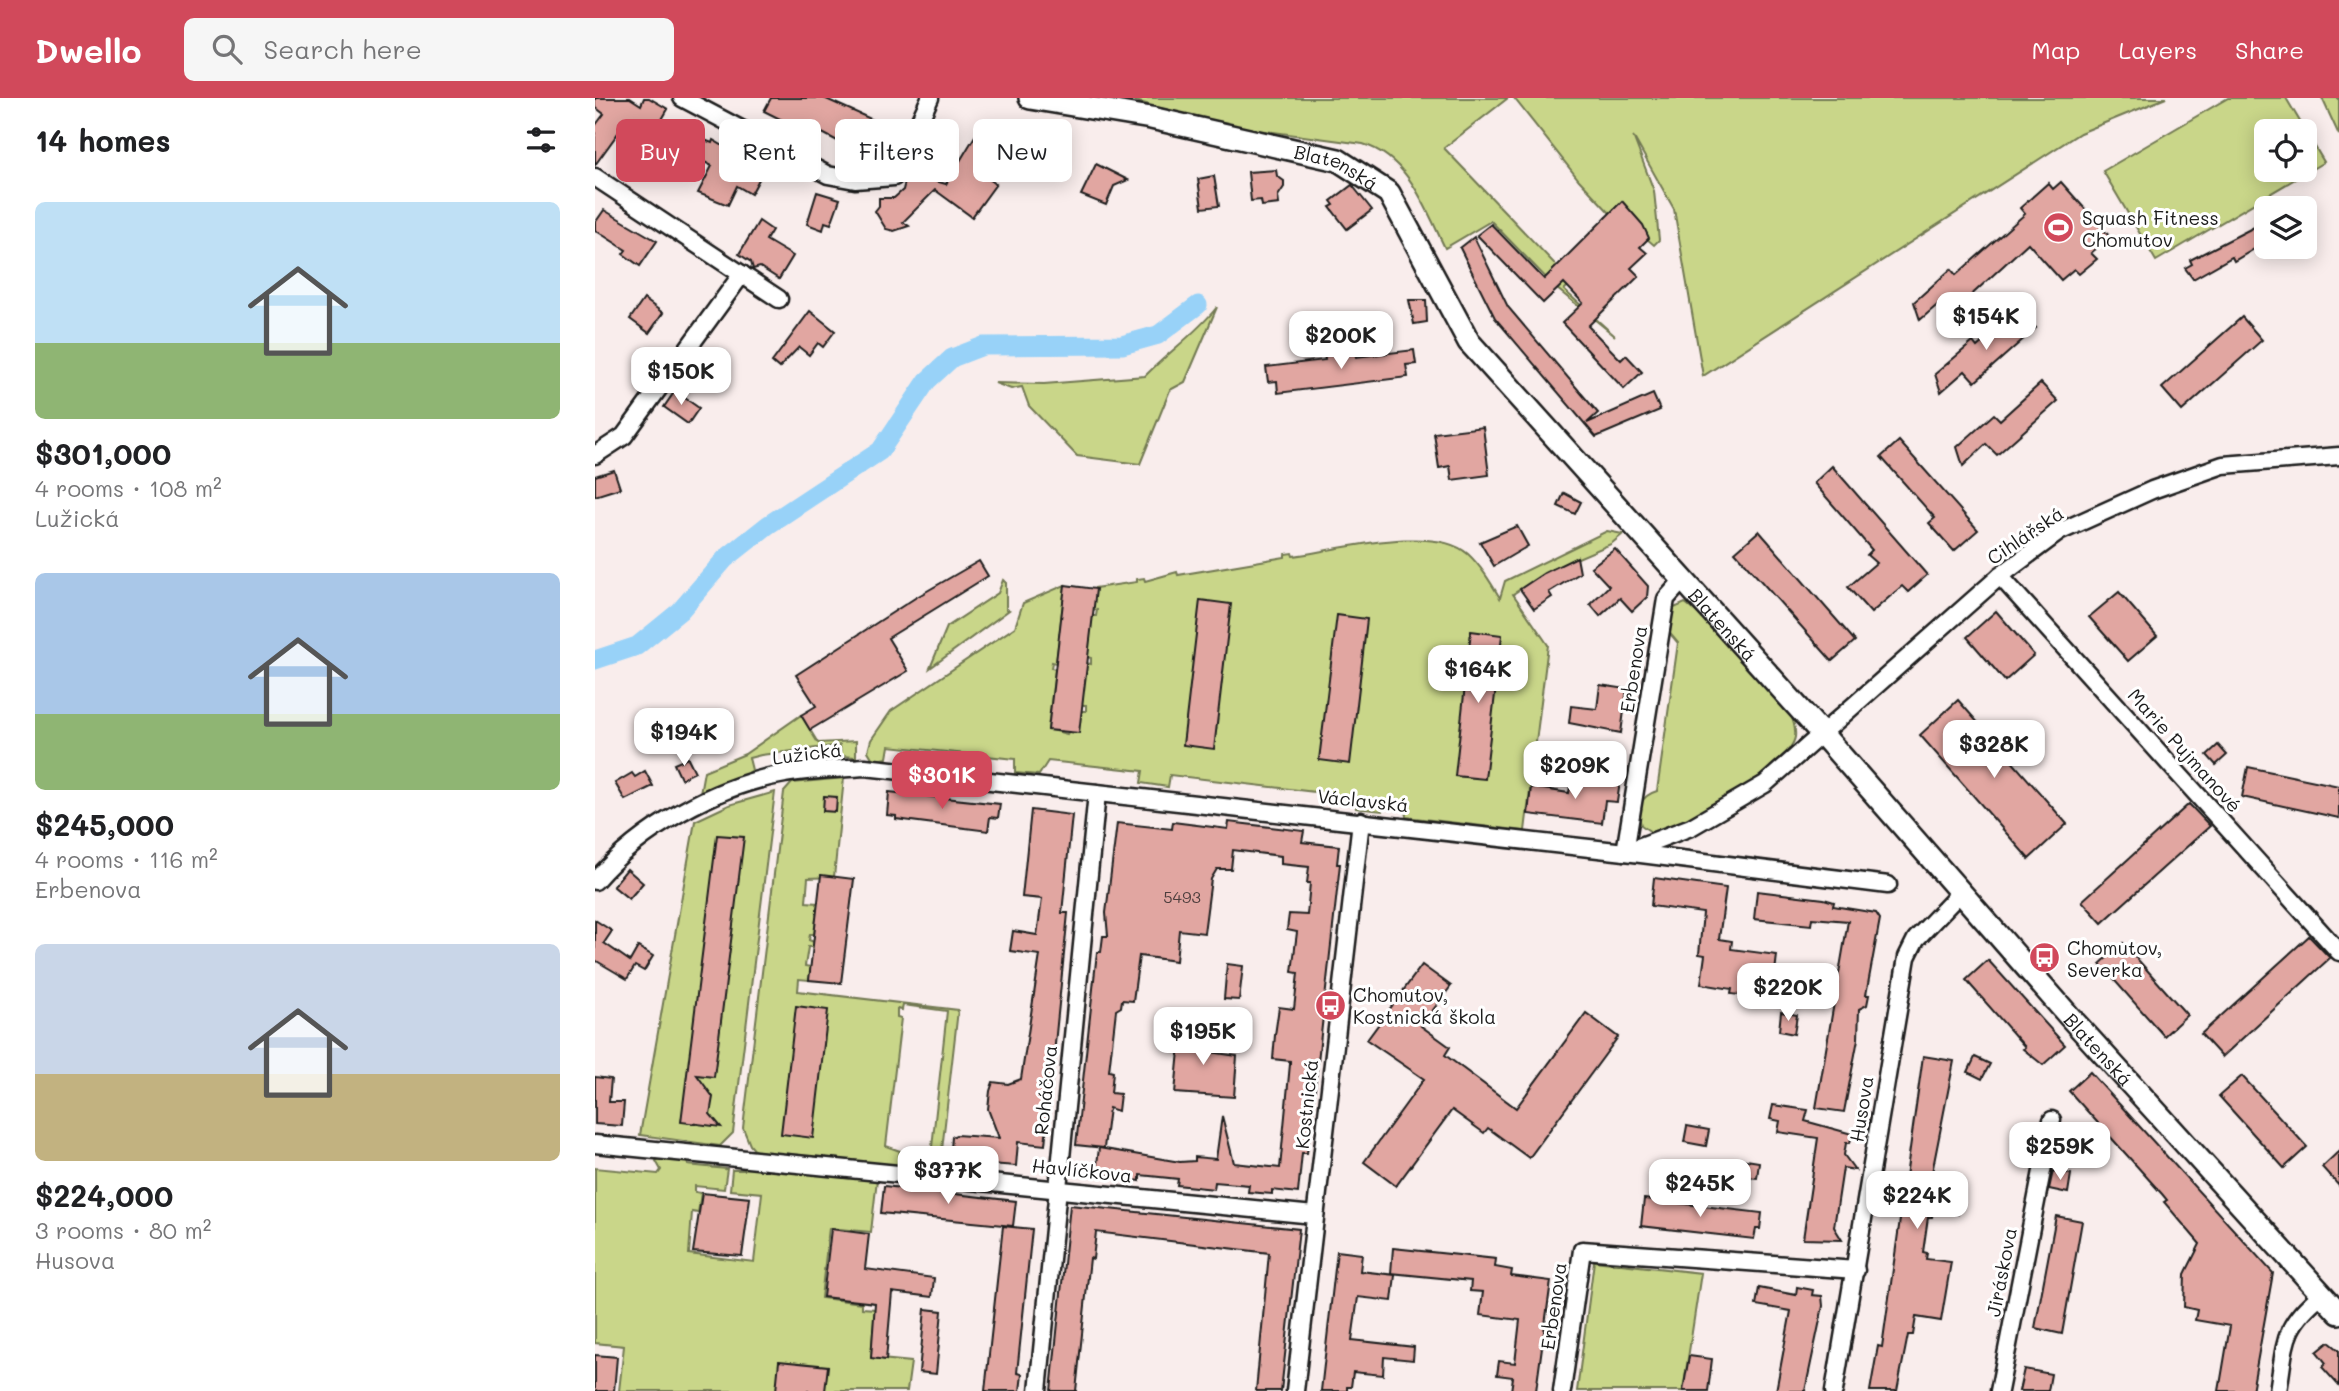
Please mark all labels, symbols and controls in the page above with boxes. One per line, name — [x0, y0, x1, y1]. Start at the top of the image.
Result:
search box — [184, 18, 674, 81]
text: Dwello — [35, 28, 142, 71]
icon: search — [208, 30, 246, 68]
text: Search here — [264, 32, 422, 66]
text: Map — [2032, 34, 2080, 65]
text: Layers — [2118, 34, 2197, 65]
text: Share — [2235, 34, 2304, 65]
chip: Buy — [616, 119, 705, 182]
chip: Rent — [719, 119, 821, 182]
chip: Filters — [835, 119, 959, 182]
chip: New — [973, 119, 1072, 182]
map controls — [2254, 119, 2317, 259]
button: locate — [2254, 119, 2317, 182]
text: 14 homes — [35, 120, 171, 160]
icon: filters — [522, 121, 560, 159]
street label: Blatenská — [1292, 138, 1383, 195]
button: layers — [2254, 196, 2317, 259]
place label: Squash Fitness Chomutov — [2082, 205, 2219, 252]
sports icon: Squash Fitness Chomutov — [2042, 211, 2076, 245]
icon: home — [235, 248, 361, 374]
pin: $154K — [1937, 292, 2035, 352]
text: $154K — [1952, 300, 2020, 330]
pin: $200K — [1292, 312, 1390, 371]
text: $200K — [1305, 319, 1377, 349]
pin: $150K — [632, 348, 730, 407]
text: $150K — [647, 355, 715, 385]
text: $301,000 — [35, 433, 171, 473]
text: 4 rooms · 108 m² — [35, 473, 222, 503]
street label: Cihlářská — [1982, 500, 2068, 570]
text: Lužická — [35, 503, 120, 533]
street label: Blatenská — [1684, 582, 1763, 666]
icon: home — [235, 619, 361, 745]
street label: Erbenova — [1614, 624, 1652, 714]
pin: $164K — [1429, 646, 1527, 705]
text: $164K — [1444, 653, 1512, 683]
street label: Marie Pujmanové — [2123, 683, 2247, 817]
pin: $194K — [635, 708, 733, 768]
text: $194K — [650, 716, 718, 746]
pin: $328K — [1945, 720, 2043, 780]
text: $328K — [1959, 728, 2029, 758]
street label: Lužická — [771, 736, 843, 770]
pin: $209K — [1526, 742, 1624, 801]
text: $209K — [1540, 749, 1610, 779]
pin: $301K — [893, 752, 991, 811]
text: $301K — [908, 759, 976, 789]
street label: Václavská — [1316, 783, 1410, 817]
text: $245,000 — [35, 804, 174, 844]
text: 4 rooms · 116 m² — [35, 844, 218, 874]
text: Erbenova — [35, 874, 142, 904]
house number: 5493 — [1163, 886, 1201, 907]
place label: Chomutov, Severka — [2067, 935, 2162, 982]
bus stop icon: Chomutov, Severka — [2027, 941, 2061, 975]
pin: $220K — [1739, 964, 1837, 1023]
text: $220K — [1753, 971, 1823, 1001]
place label: Chomutov, Kostnická škola — [1353, 982, 1496, 1029]
bus stop icon: Chomutov, Kostnická škola — [1313, 988, 1347, 1022]
icon: home — [235, 990, 361, 1116]
pin: $195K — [1154, 1007, 1252, 1067]
street label: Blatenská — [2059, 1007, 2139, 1091]
text: $195K — [1170, 1015, 1236, 1045]
street label: Roháčova — [1028, 1044, 1062, 1136]
street label: Kostnická — [1289, 1058, 1323, 1150]
street label: Husova — [1843, 1074, 1879, 1144]
pin: $259K — [2011, 1122, 2109, 1182]
text: $259K — [2025, 1130, 2095, 1160]
pin: $377K — [899, 1146, 997, 1206]
street label: Havlíčkova — [1031, 1152, 1133, 1188]
text: $377K — [914, 1154, 982, 1184]
pin: $245K — [1651, 1160, 1749, 1219]
text: $245K — [1665, 1167, 1735, 1197]
pin: $224K — [1868, 1172, 1966, 1231]
text: $224,000 — [35, 1175, 173, 1215]
text: $224K — [1882, 1179, 1952, 1209]
text: 3 rooms · 80 m² — [35, 1215, 211, 1245]
street label: Jiráskova — [1980, 1225, 2022, 1319]
text: Husova — [35, 1245, 115, 1275]
street label: Erbenova — [1534, 1261, 1572, 1351]

